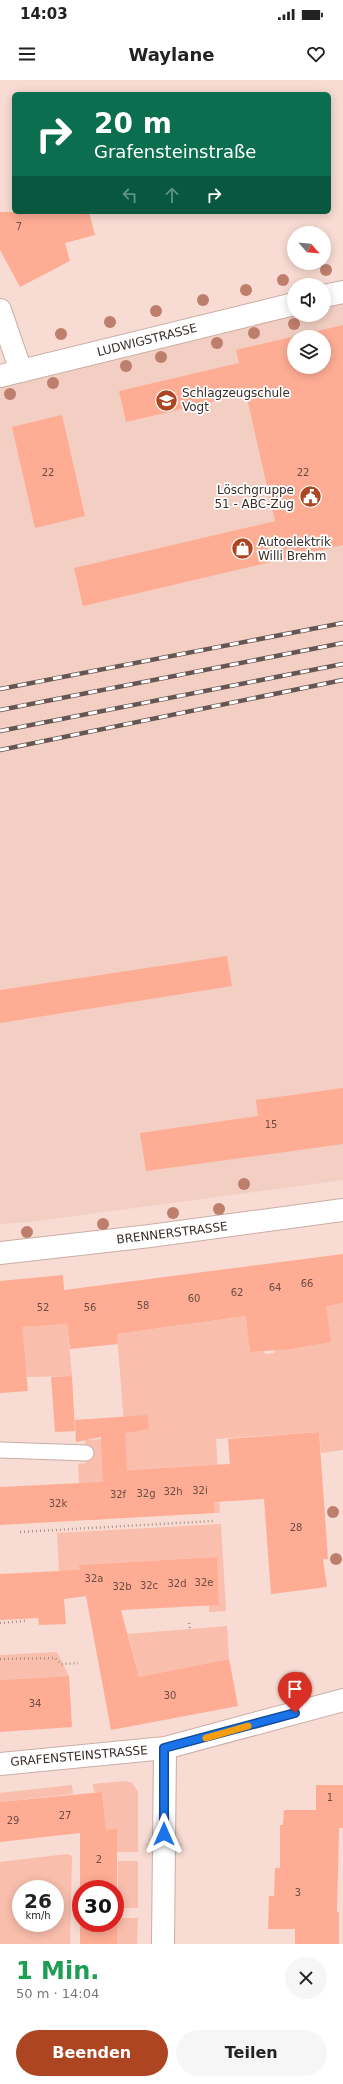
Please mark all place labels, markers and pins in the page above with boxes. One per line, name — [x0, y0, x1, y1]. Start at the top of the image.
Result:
place label: Schlagzeugschule Vogt — [182, 386, 290, 414]
school or university icon: Schlagzeugschule Vogt — [153, 387, 179, 413]
place label: Löschgruppe 51 - ABC-Zug — [214, 483, 294, 511]
public building icon: Löschgruppe 51 - ABC-Zug — [297, 484, 323, 510]
place label: Autoelektrik Willi Brehm — [258, 535, 331, 563]
shop icon: Autoelektrik Willi Brehm — [229, 536, 255, 562]
pin — [278, 1672, 312, 1713]

